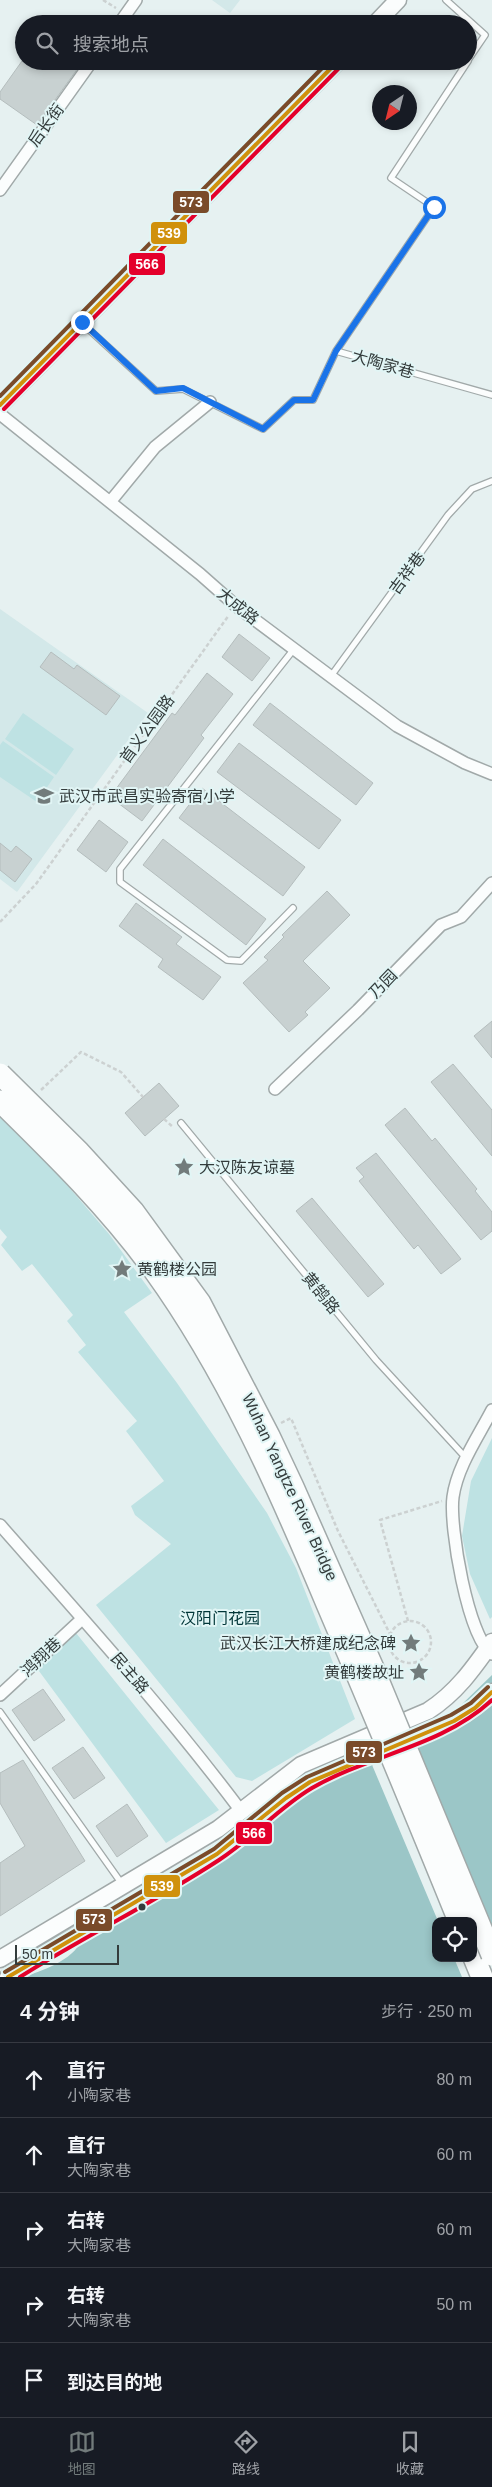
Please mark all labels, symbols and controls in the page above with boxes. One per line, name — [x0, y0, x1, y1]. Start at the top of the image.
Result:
search box — [15, 15, 477, 70]
icon: search — [33, 29, 61, 57]
text: 搜索地点 — [73, 34, 149, 55]
north arrow — [372, 85, 417, 130]
street label: 后长街 — [25, 101, 67, 149]
line badge: 573 — [172, 190, 210, 214]
text: 573 — [179, 194, 203, 210]
route start — [423, 196, 446, 219]
line badge: 539 — [150, 221, 188, 245]
text: 539 — [157, 225, 181, 241]
line badge: 566 — [128, 252, 166, 276]
text: 566 — [135, 256, 159, 272]
route end — [71, 311, 94, 334]
street label: 大陶家巷 — [350, 347, 416, 381]
street label: 吉祥巷 — [386, 549, 428, 597]
street label: 大成路 — [214, 584, 262, 628]
street label: 首义公园路 — [117, 692, 177, 766]
school or university icon: 武汉市武昌实验寄宿小学 — [33, 785, 55, 807]
place label: 武汉市武昌实验寄宿小学 — [59, 788, 235, 805]
street label: 乃园 — [366, 967, 400, 1001]
place icon: 大汉陈友谅墓 — [173, 1156, 195, 1178]
place label: 大汉陈友谅墓 — [199, 1159, 295, 1176]
place icon: 黄鹤楼公园 — [111, 1258, 133, 1280]
place label: 黄鹤楼公园 — [137, 1261, 217, 1278]
street label: 黄鹄路 — [299, 1269, 343, 1317]
street label: Wuhan Yangtze River Bridge — [239, 1391, 341, 1583]
park label: 汉阳门花园 — [180, 1610, 260, 1627]
place icon: 武汉长江大桥建成纪念碑 — [400, 1632, 422, 1654]
street label: 鸿翔巷 — [18, 1634, 64, 1680]
place label: 武汉长江大桥建成纪念碑 — [220, 1635, 396, 1652]
street label: 民主路 — [108, 1649, 152, 1697]
place icon: 黄鹤楼故址 — [408, 1661, 430, 1683]
place label: 黄鹤楼故址 — [324, 1664, 404, 1681]
line badge: 573 — [345, 1740, 383, 1764]
text: 573 — [352, 1744, 376, 1760]
line badge: 566 — [235, 1821, 273, 1845]
text: 566 — [242, 1825, 266, 1841]
line badge: 539 — [143, 1874, 181, 1898]
text: 539 — [150, 1878, 174, 1894]
unlabelled marker — [137, 1902, 147, 1912]
line badge: 573 — [75, 1908, 113, 1932]
text: 573 — [82, 1911, 106, 1927]
map controls — [432, 1917, 477, 1962]
button: locate — [432, 1917, 477, 1962]
scale bar — [15, 1942, 119, 1965]
text: 50 m — [22, 1946, 53, 1962]
text: 4 分钟 — [20, 2000, 80, 2023]
text: 步行 · 250 m — [381, 2003, 472, 2020]
text: 直行 — [67, 2060, 105, 2081]
icon: ahead — [20, 2066, 48, 2094]
text: 80 m — [436, 2071, 472, 2088]
text: 小陶家巷 — [67, 2087, 131, 2104]
text: 直行 — [67, 2135, 105, 2156]
icon: ahead — [20, 2141, 48, 2169]
text: 60 m — [436, 2146, 472, 2163]
text: 大陶家巷 — [67, 2162, 131, 2179]
text: 右转 — [67, 2210, 105, 2231]
icon: right — [20, 2216, 48, 2244]
text: 60 m — [436, 2221, 472, 2238]
text: 大陶家巷 — [67, 2237, 131, 2254]
text: 右转 — [67, 2285, 105, 2306]
icon: right — [20, 2291, 48, 2319]
text: 50 m — [436, 2296, 472, 2313]
text: 大陶家巷 — [67, 2312, 131, 2329]
icon: arrive — [20, 2366, 48, 2394]
text: 到达目的地 — [67, 2372, 162, 2393]
tab: 地图 — [68, 2428, 96, 2478]
tab: 路线 — [232, 2428, 260, 2478]
tab: 收藏 — [396, 2428, 424, 2478]

